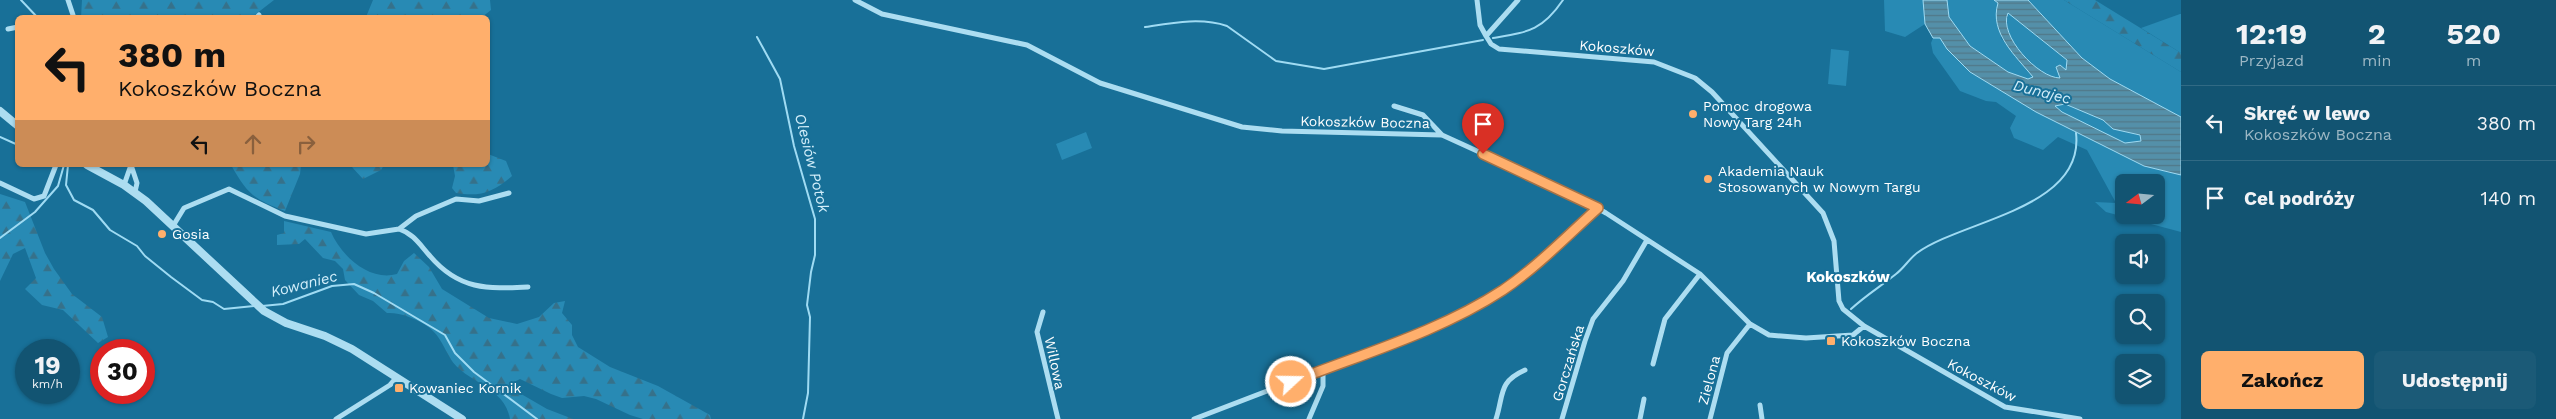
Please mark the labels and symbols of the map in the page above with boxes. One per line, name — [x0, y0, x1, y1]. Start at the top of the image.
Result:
street label: Kokoszków — [1579, 37, 1656, 59]
water label: Dunajec — [2012, 76, 2072, 108]
place label: Pomoc drogowa Nowy Targ 24h — [1703, 98, 1812, 130]
pin — [1462, 103, 1504, 154]
marker: Pomoc drogowa Nowy Targ 24h — [1687, 108, 1699, 120]
water label: Olesiów Potok — [791, 112, 833, 215]
street label: Kokoszków Boczna — [1300, 113, 1430, 131]
place label: Akademia Nauk Stosowanych w Nowym Targu — [1718, 163, 1921, 195]
marker: Akademia Nauk Stosowanych w Nowym Targu — [1702, 173, 1714, 185]
north arrow — [2115, 174, 2165, 224]
place label: Gosia — [172, 226, 210, 242]
marker: Gosia — [156, 228, 168, 240]
water label: Kowaniec — [269, 267, 339, 301]
district label: Kokoszków — [1806, 268, 1890, 286]
street label: Gorczańska — [1549, 323, 1587, 403]
place label: Kokoszków Boczna — [1841, 333, 1970, 349]
street label: Willowa — [1042, 335, 1068, 391]
marker: Kokoszków Boczna — [1825, 335, 1837, 347]
speed limit sign: 30 — [90, 339, 155, 404]
street label: Zielona — [1695, 354, 1723, 406]
position arrow — [1264, 355, 1316, 407]
street label: Kokoszków — [1945, 355, 2019, 405]
place label: Kowaniec Kornik — [409, 380, 521, 396]
marker: Kowaniec Kornik — [393, 382, 405, 394]

